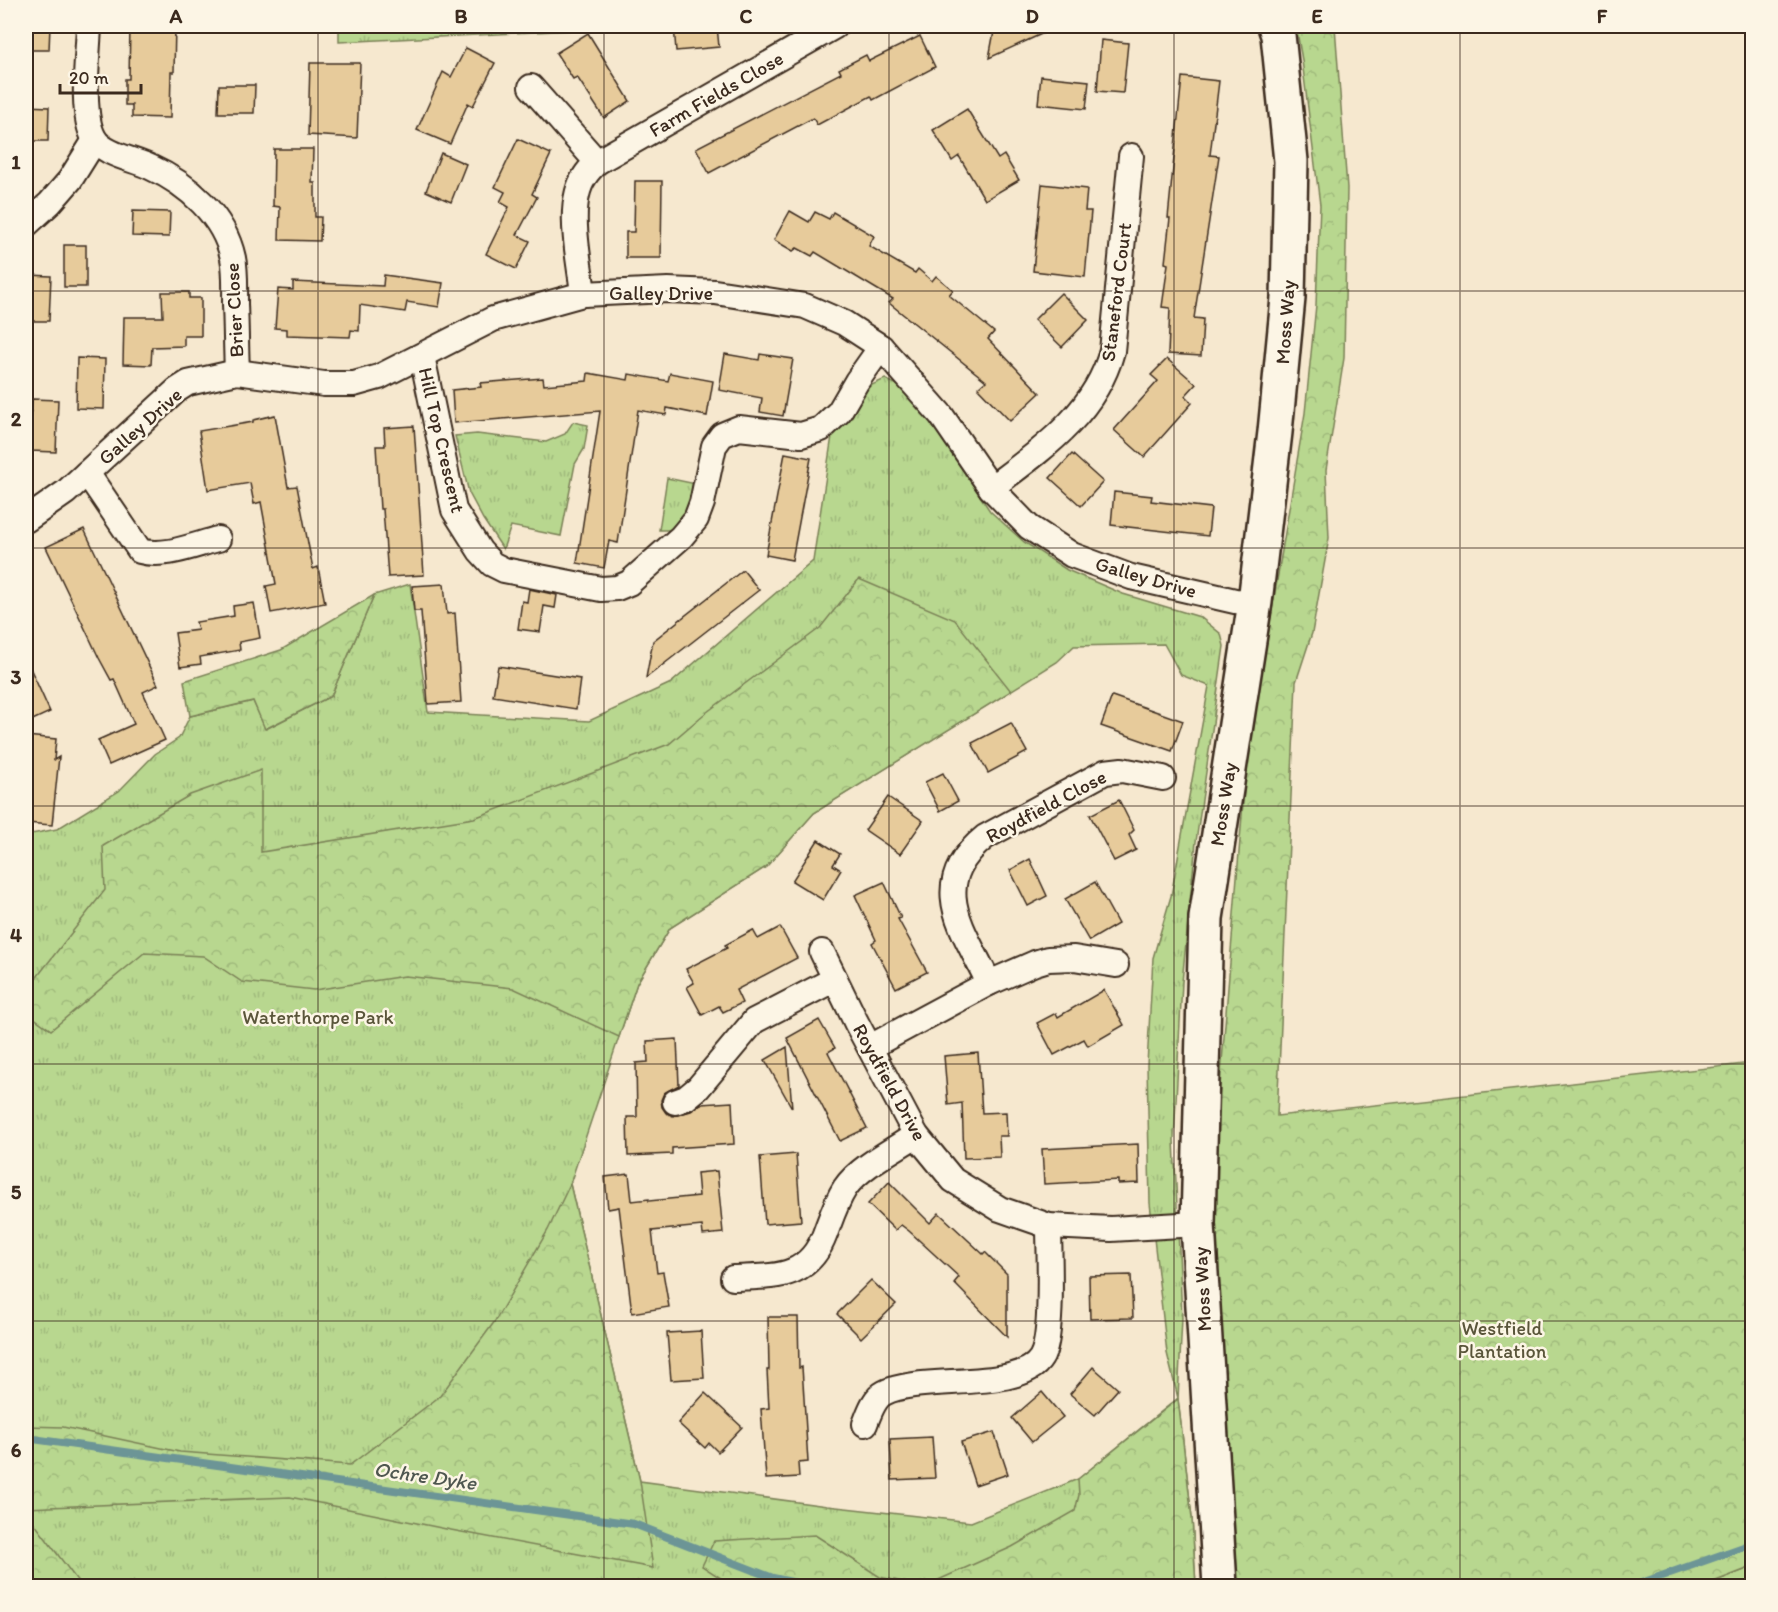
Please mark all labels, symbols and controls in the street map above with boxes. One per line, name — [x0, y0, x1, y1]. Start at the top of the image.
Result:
text: A — [169, 4, 183, 28]
text: B — [455, 4, 468, 28]
text: C — [740, 4, 753, 28]
text: D — [1025, 4, 1039, 28]
text: E — [1311, 4, 1323, 28]
text: F — [1597, 4, 1608, 28]
street label: Farm Fields Close — [645, 46, 787, 142]
scale bar — [60, 57, 141, 95]
text: 20 m — [69, 67, 109, 89]
text: 1 — [11, 150, 21, 174]
street label: Staneford Court — [1096, 221, 1136, 363]
street label: Brier Close — [220, 262, 248, 358]
street label: Moss Way — [1270, 278, 1300, 365]
street label: Galley Drive — [609, 281, 713, 305]
street label: Hill Top Crescent — [414, 365, 470, 515]
street label: Galley Drive — [93, 382, 187, 470]
text: 2 — [11, 407, 22, 431]
street label: Galley Drive — [1093, 551, 1199, 603]
text: 3 — [11, 665, 22, 689]
street label: Moss Way — [1205, 760, 1242, 848]
street label: Roydfield Close — [982, 764, 1110, 848]
text: 4 — [10, 923, 22, 947]
park label: Waterthorpe Park — [242, 1005, 394, 1029]
street label: Roydfield Drive — [848, 1019, 932, 1145]
text: 5 — [11, 1180, 22, 1204]
street label: Moss Way — [1188, 1246, 1216, 1332]
park label: Westfield Plantation — [1457, 1316, 1547, 1363]
text: 6 — [11, 1438, 22, 1462]
water label: Ochre Dyke — [372, 1456, 479, 1495]

